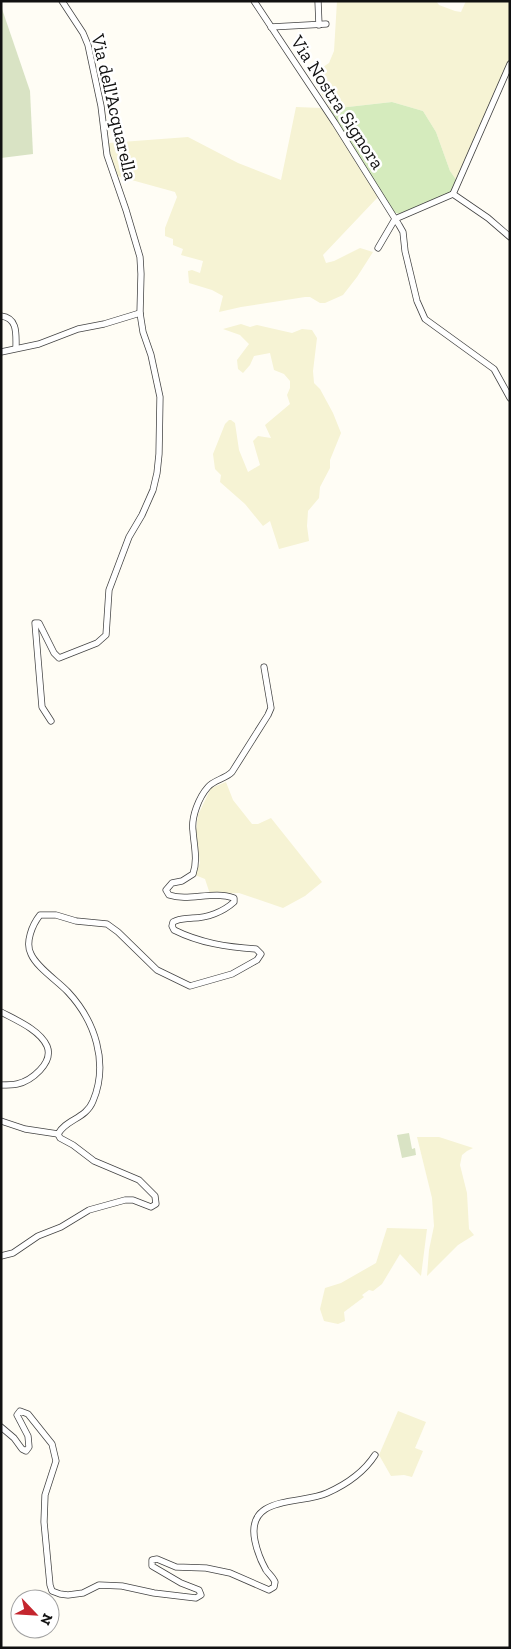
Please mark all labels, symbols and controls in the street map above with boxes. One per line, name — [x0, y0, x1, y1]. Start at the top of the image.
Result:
street label: Via Nostra Signora — [285, 30, 389, 173]
street label: Via dell'Acquarella — [86, 31, 143, 183]
north arrow — [10, 1589, 60, 1639]
text: N — [36, 1611, 56, 1628]

